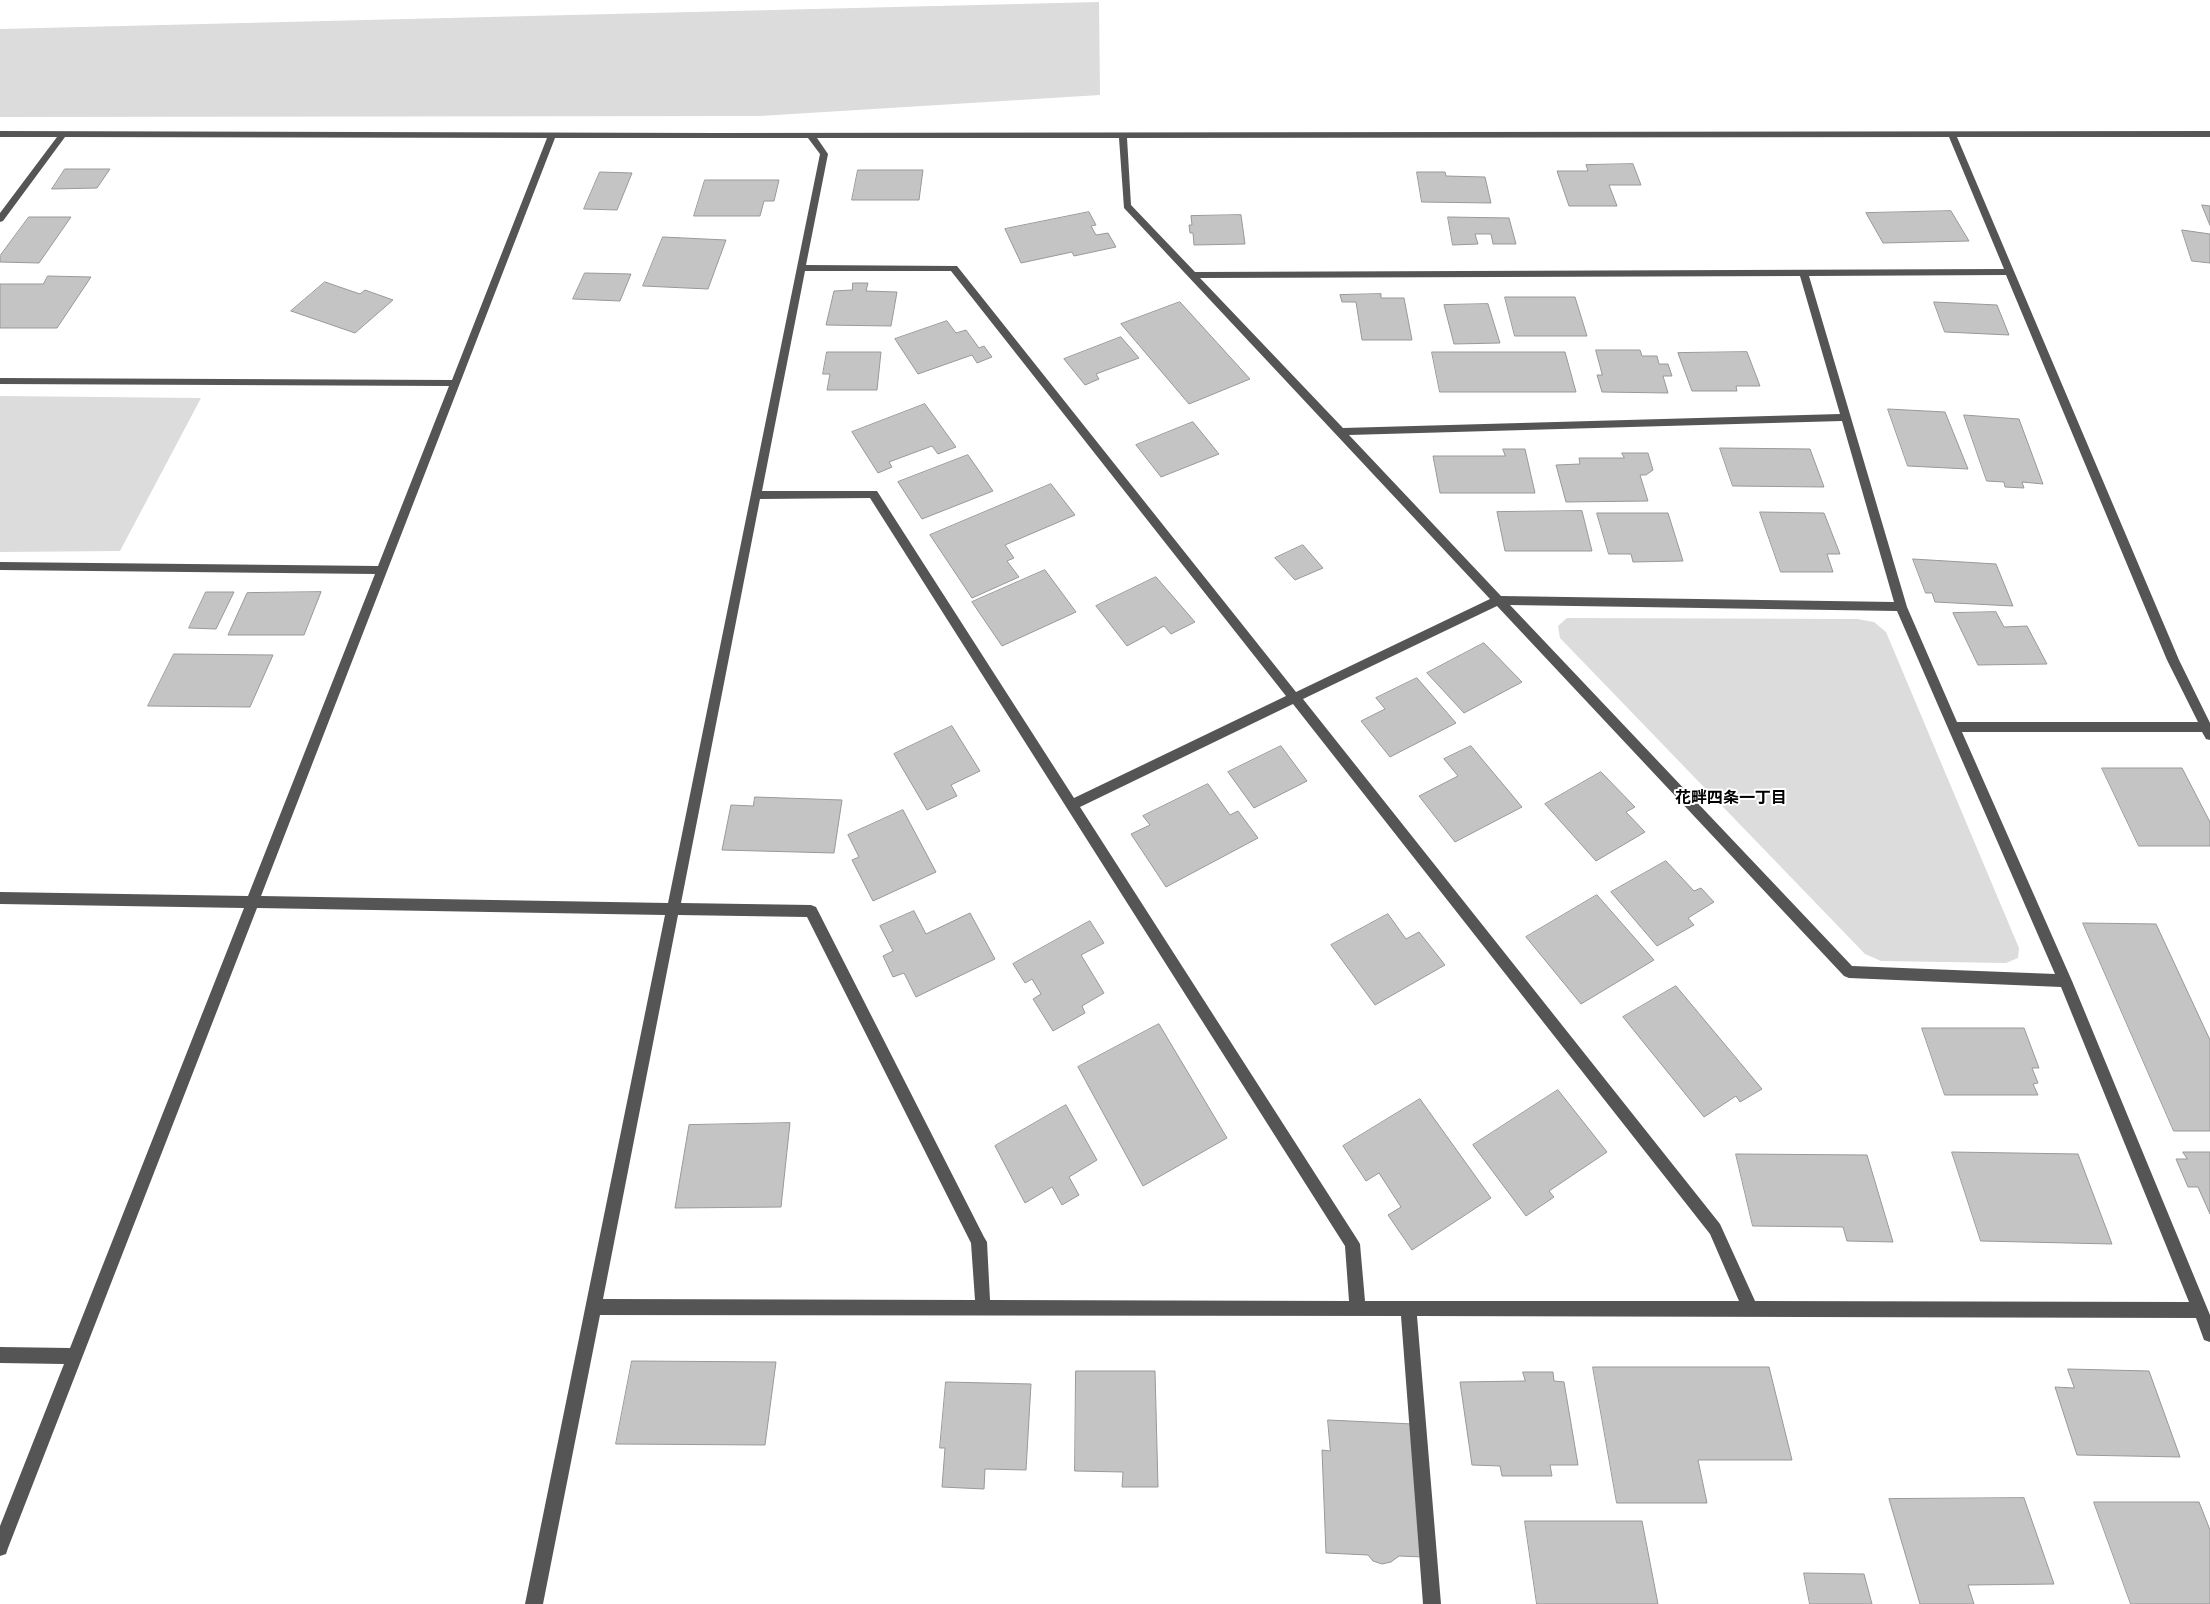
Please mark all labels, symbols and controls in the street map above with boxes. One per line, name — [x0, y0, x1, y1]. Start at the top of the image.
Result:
district label: 花畔四条一丁目 — [1675, 788, 1787, 808]

